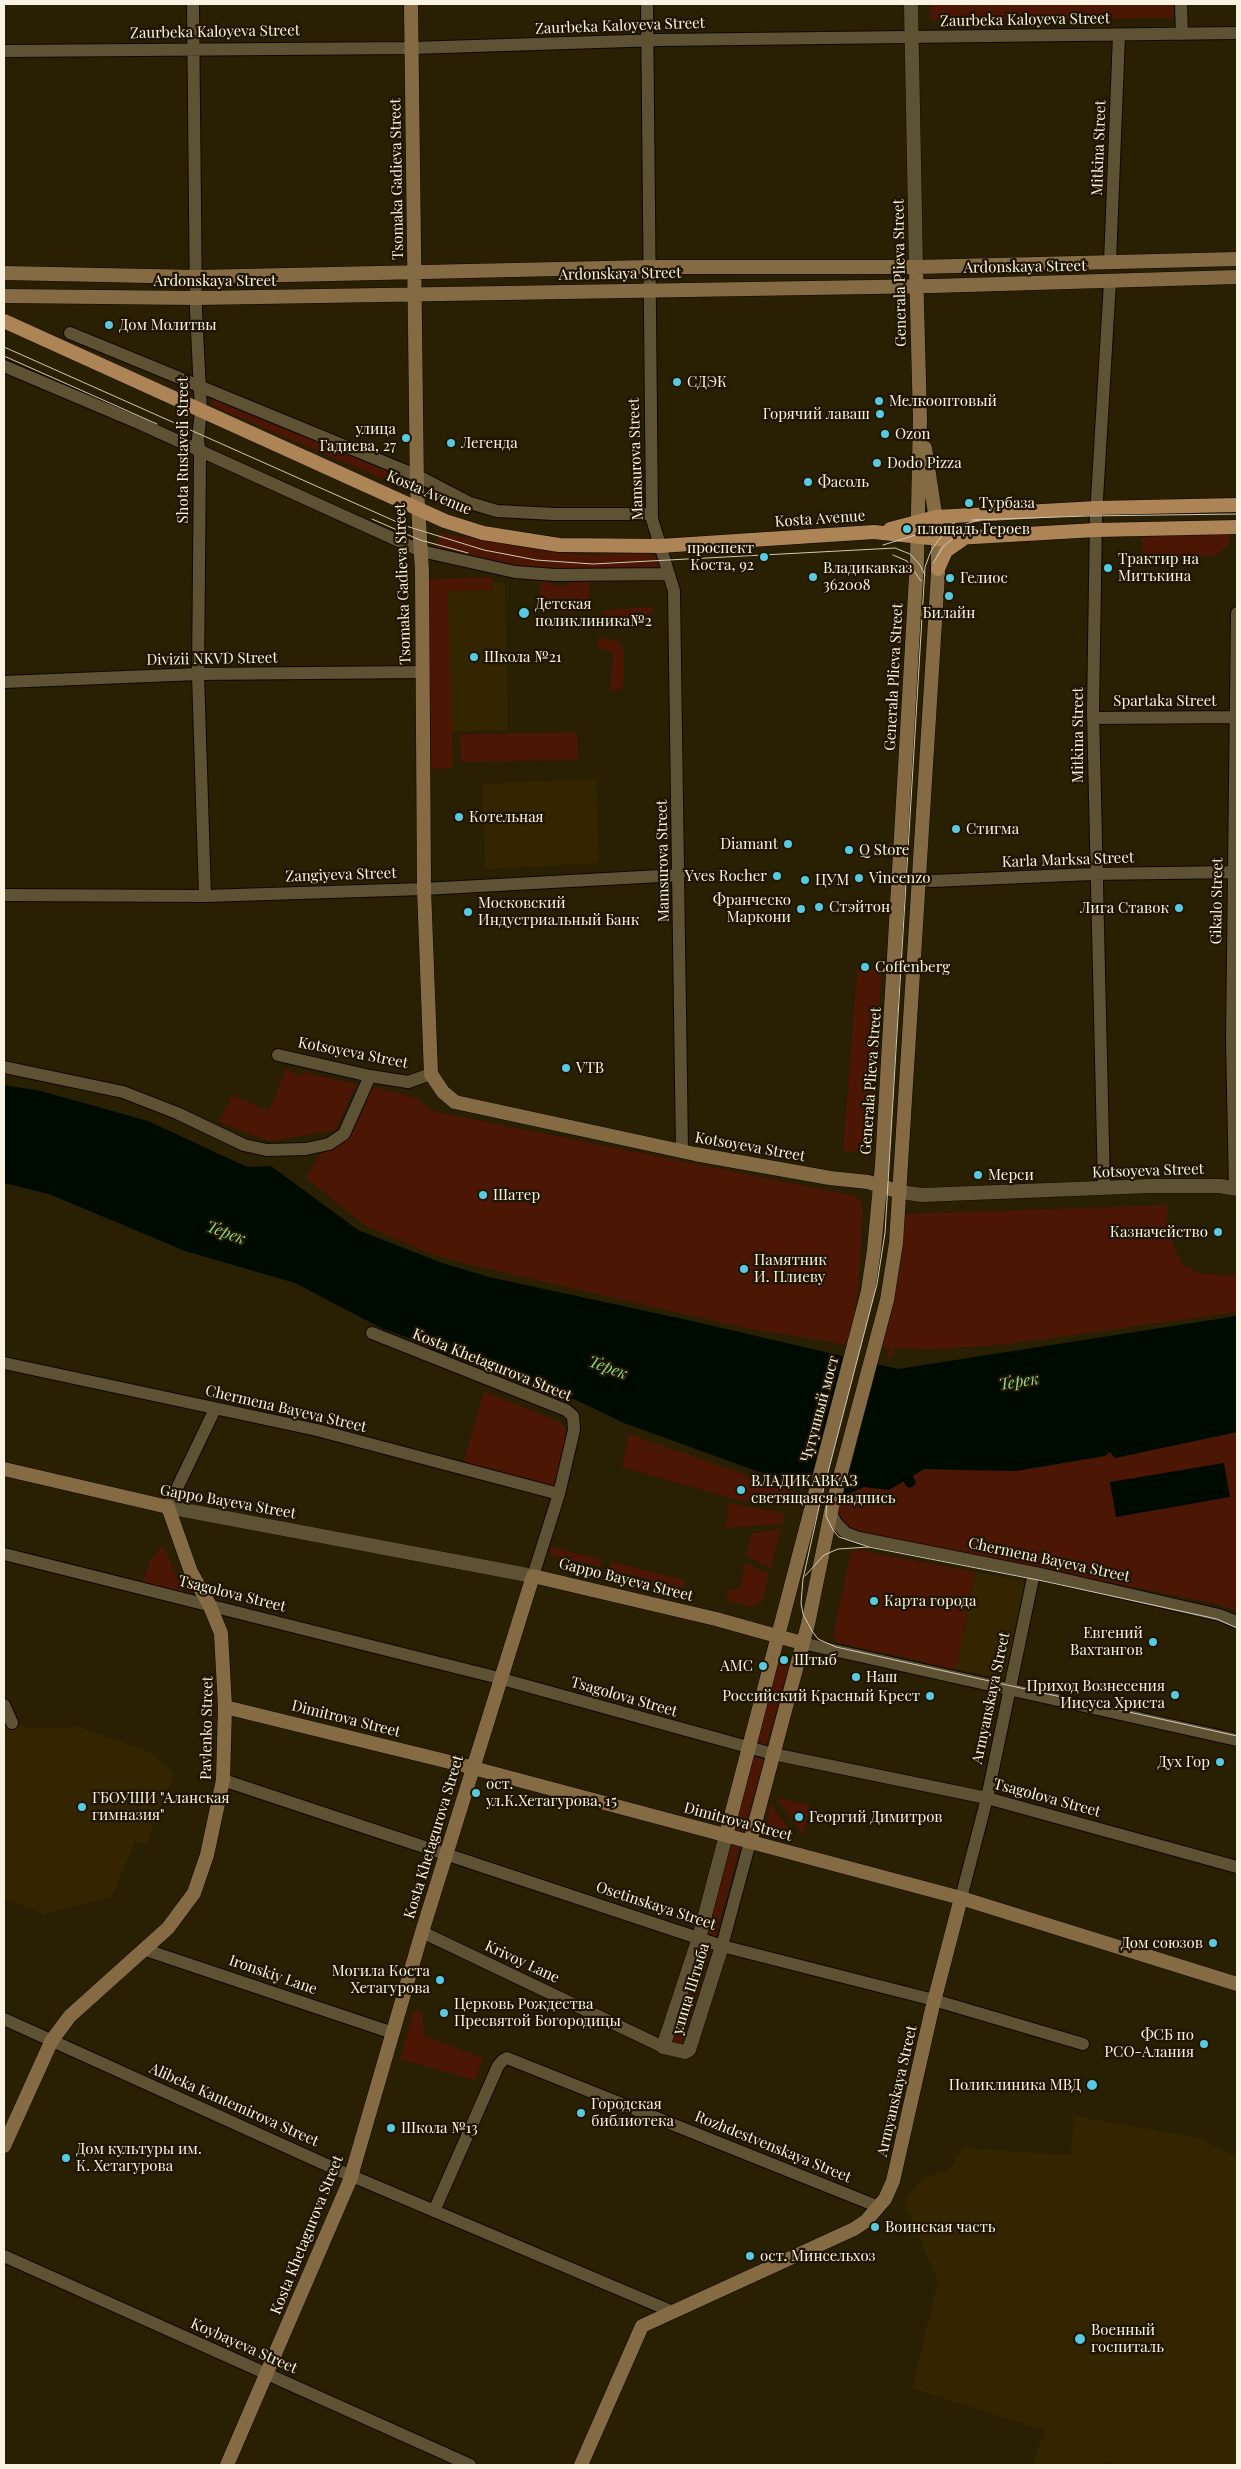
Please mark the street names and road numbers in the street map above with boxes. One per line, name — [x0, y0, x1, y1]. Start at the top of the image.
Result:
street label: Zaurbeka Kaloyeva Street — [940, 10, 1110, 30]
street label: Zaurbeka Kaloyeva Street — [535, 14, 705, 38]
street label: Zaurbeka Kaloyeva Street — [130, 22, 300, 42]
street label: Tsomaka Gadieva Street — [387, 98, 407, 260]
street label: Mitkina Street — [1088, 100, 1110, 196]
street label: Generala Plieva Street — [890, 199, 910, 347]
street label: Ardonskaya Street — [963, 257, 1087, 277]
street label: Ardonskaya Street — [558, 264, 682, 284]
street label: Ardonskaya Street — [154, 272, 276, 290]
street label: Shota Rustaveli Street — [174, 377, 192, 523]
street label: Mamsurova Street — [625, 398, 647, 520]
street label: Kosta Avenue — [384, 467, 474, 519]
street label: Tsomaka Gadieva Street — [391, 503, 415, 665]
street label: Kosta Avenue — [774, 507, 866, 531]
street label: Generala Plieva Street — [881, 603, 907, 751]
street label: Divizii NKVD Street — [146, 649, 278, 669]
street label: Mitkina Street — [1069, 687, 1087, 783]
street label: Spartaka Street — [1113, 692, 1217, 710]
street label: Mamsurova Street — [653, 800, 673, 922]
street label: Karla Marksa Street — [1002, 849, 1134, 871]
street label: Gikalo Street — [1207, 857, 1227, 945]
street label: Zangiyeva Street — [285, 864, 397, 886]
street label: Generala Plieva Street — [857, 1007, 885, 1155]
street label: Kotsoyeva Street — [296, 1033, 410, 1073]
street label: Kotsoyeva Street — [693, 1128, 807, 1166]
street label: Kotsoyeva Street — [1092, 1160, 1204, 1182]
street label: Kosta Khetagurova Street — [410, 1325, 574, 1405]
street label: Чугунный мост — [797, 1354, 843, 1464]
street label: Chermena Bayeva Street — [204, 1382, 368, 1436]
street label: Gappo Bayeva Street — [159, 1481, 297, 1523]
street label: Chermena Bayeva Street — [966, 1534, 1132, 1586]
street label: Gappo Bayeva Street — [557, 1555, 695, 1605]
street label: Tsagolova Street — [176, 1572, 288, 1616]
street label: Armyanskaya Street — [968, 1630, 1014, 1766]
street label: Tsagolova Street — [569, 1673, 679, 1721]
street label: Pavlenko Street — [197, 1676, 217, 1780]
street label: Dimitrova Street — [290, 1697, 402, 1741]
street label: Kosta Khetagurova Street — [401, 1753, 467, 1921]
street label: Tsagolova Street — [991, 1775, 1103, 1821]
street label: Dimitrova Street — [682, 1799, 794, 1845]
street label: Osetinskaya Street — [594, 1878, 718, 1934]
street label: Krivoy Lane — [482, 1937, 562, 1987]
street label: улица Штыба — [669, 1941, 713, 2037]
street label: Ironskiy Lane — [227, 1951, 319, 1999]
street label: Armyanskaya Street — [873, 2024, 921, 2158]
street label: Alibeka Kantemirova Street — [146, 2059, 322, 2151]
street label: Rozhdestvenskaya Street — [692, 2107, 854, 2187]
street label: Kosta Khetagurova Street — [267, 2153, 347, 2317]
street label: Koybayeva Street — [188, 2314, 300, 2378]

